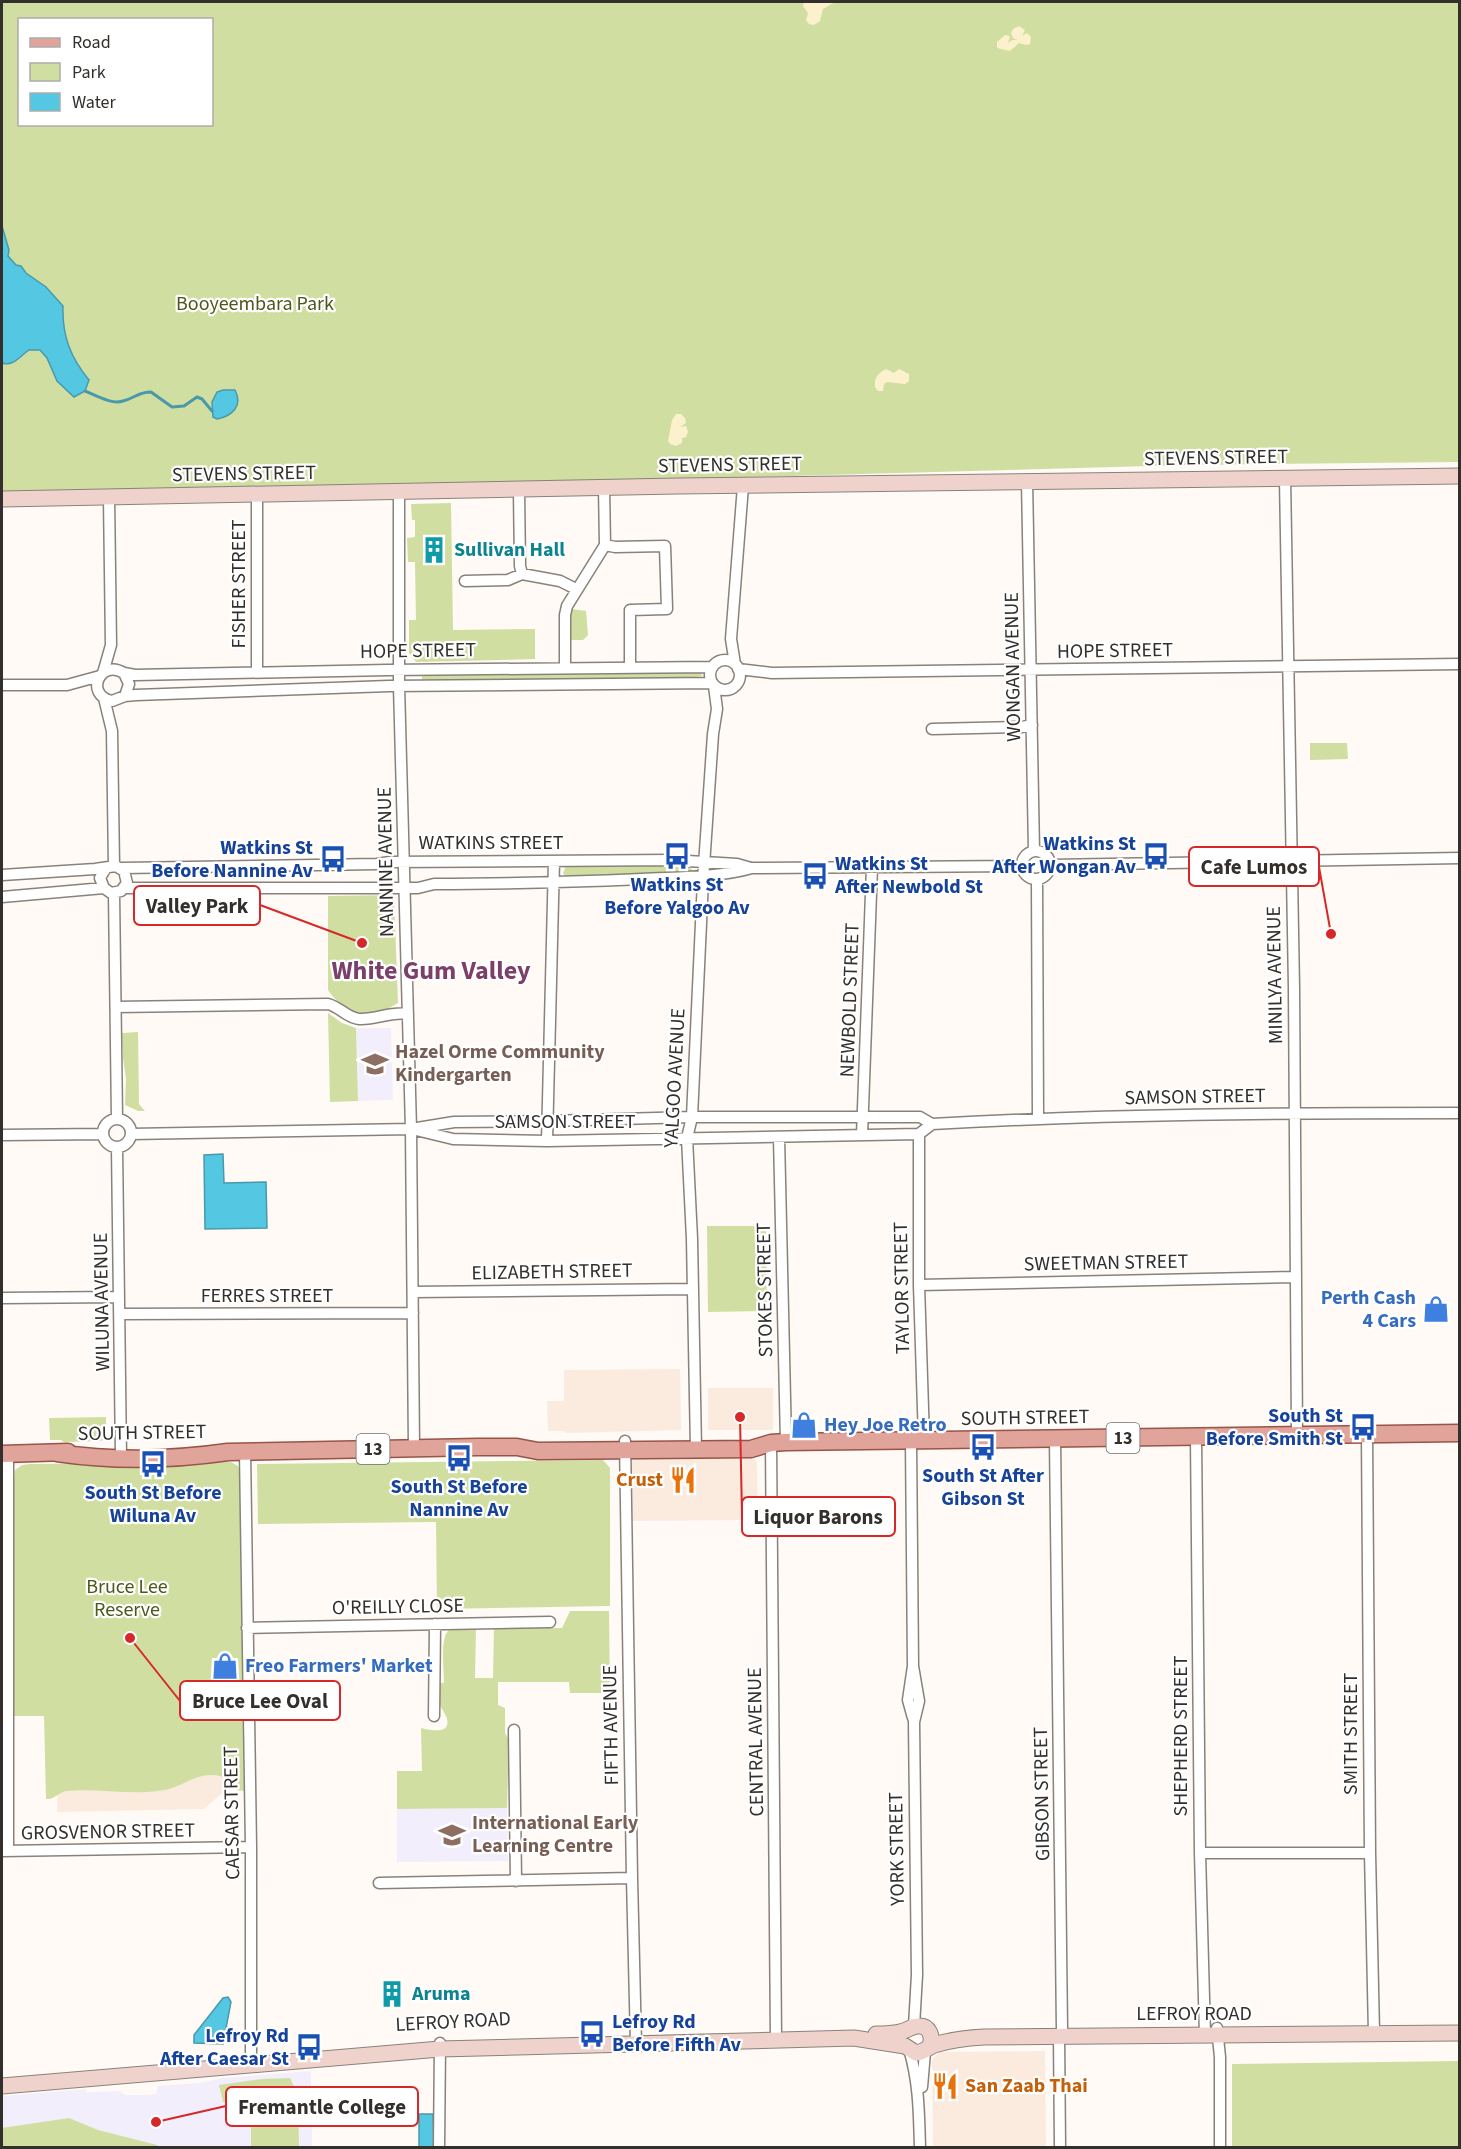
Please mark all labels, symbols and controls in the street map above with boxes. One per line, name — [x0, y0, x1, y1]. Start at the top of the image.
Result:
legend — [18, 18, 213, 126]
text: Road — [72, 30, 111, 55]
text: Park — [72, 60, 106, 85]
text: Water — [72, 90, 116, 115]
park label: Booyeembara Park — [176, 290, 334, 318]
street label: STEVENS STREET — [1144, 443, 1289, 473]
street label: STEVENS STREET — [658, 450, 803, 480]
street label: STEVENS STREET — [172, 459, 317, 489]
street label: FISHER STREET — [225, 519, 253, 648]
building icon: Sullivan Hall — [419, 535, 449, 565]
place label: Sullivan Hall — [454, 536, 565, 564]
street label: WONGAN AVENUE — [998, 592, 1028, 742]
street label: HOPE STREET — [360, 636, 477, 666]
street label: HOPE STREET — [1057, 636, 1174, 666]
street label: NANNINE AVENUE — [371, 787, 401, 937]
street label: WATKINS STREET — [419, 829, 564, 857]
place label: Watkins St After Wongan Av — [991, 830, 1137, 881]
place label: Watkins St Before Nannine Av — [151, 834, 314, 885]
bus stop icon: Watkins St Before Yalgoo Av — [662, 841, 692, 871]
bus stop icon: Watkins St After Wongan Av — [1141, 841, 1171, 871]
bus stop icon: Watkins St Before Nannine Av — [318, 844, 348, 874]
callout: Cafe Lumos — [1189, 847, 1319, 886]
place label: Watkins St After Newbold St — [834, 850, 983, 901]
text: Cafe Lumos — [1201, 852, 1307, 882]
bus stop icon: Watkins St After Newbold St — [800, 861, 830, 891]
place label: Watkins St Before Yalgoo Av — [604, 871, 750, 922]
callout: Valley Park — [134, 886, 260, 925]
text: Valley Park — [145, 891, 249, 921]
street label: MINILYA AVENUE — [1260, 906, 1290, 1044]
street label: NEWBOLD STREET — [833, 922, 867, 1078]
district label: White Gum Valley — [331, 952, 531, 989]
street label: YALGOO AVENUE — [657, 1007, 693, 1150]
place label: Hazel Orme Community Kindergarten — [395, 1038, 605, 1089]
school or university icon: Hazel Orme Community Kindergarten — [360, 1049, 390, 1079]
street label: SAMSON STREET — [1124, 1082, 1266, 1112]
street label: SAMSON STREET — [494, 1108, 636, 1136]
street label: TAYLOR STREET — [887, 1221, 917, 1354]
street label: STOKES STREET — [750, 1222, 780, 1358]
street label: WILUNA AVENUE — [87, 1232, 117, 1372]
street label: SWEETMAN STREET — [1023, 1248, 1189, 1278]
street label: ELIZABETH STREET — [471, 1257, 633, 1287]
street label: FERRES STREET — [201, 1282, 334, 1310]
place label: Perth Cash 4 Cars — [1321, 1284, 1416, 1335]
shop icon: Perth Cash 4 Cars — [1421, 1294, 1451, 1324]
place label: South St Before Smith St — [1206, 1402, 1343, 1453]
street label: SOUTH STREET — [960, 1403, 1090, 1433]
shop icon: Hey Joe Retro — [789, 1410, 819, 1440]
place label: Hey Joe Retro — [824, 1411, 947, 1439]
bus stop icon: South St Before Smith St — [1348, 1412, 1378, 1442]
street label: SOUTH STREET — [77, 1418, 207, 1448]
road number: 13 — [1106, 1423, 1140, 1453]
bus stop icon: South St After Gibson St — [968, 1432, 998, 1462]
road number: 13 — [356, 1434, 389, 1464]
bus stop icon: South St Before Nannine Av — [444, 1443, 474, 1473]
bus stop icon: South St Before Wiluna Av — [138, 1449, 168, 1479]
place label: South St After Gibson St — [922, 1462, 1044, 1513]
restaurant icon: Crust — [668, 1465, 698, 1495]
place label: Crust — [616, 1466, 663, 1494]
place label: South St Before Nannine Av — [390, 1473, 528, 1524]
place label: South St Before Wiluna Av — [84, 1479, 222, 1530]
callout: Liquor Barons — [742, 1497, 895, 1536]
text: Liquor Barons — [753, 1502, 883, 1532]
park label: Bruce Lee Reserve — [86, 1573, 168, 1624]
street label: O'REILLY CLOSE — [332, 1592, 464, 1622]
shop icon: Freo Farmers' Market — [210, 1651, 240, 1681]
place label: Freo Farmers' Market — [245, 1652, 433, 1680]
street label: SHEPHERD STREET — [1167, 1655, 1195, 1817]
street label: FIFTH AVENUE — [596, 1664, 626, 1786]
street label: CENTRAL AVENUE — [741, 1667, 771, 1817]
street label: SMITH STREET — [1337, 1673, 1365, 1795]
callout: Bruce Lee Oval — [180, 1681, 340, 1720]
text: Bruce Lee Oval — [192, 1686, 328, 1716]
street label: GIBSON STREET — [1027, 1726, 1057, 1861]
street label: CAESAR STREET — [217, 1746, 247, 1880]
street label: YORK STREET — [882, 1792, 912, 1907]
place label: International Early Learning Centre — [472, 1809, 639, 1860]
street label: GROSVENOR STREET — [21, 1816, 196, 1848]
school or university icon: International Early Learning Centre — [437, 1820, 467, 1850]
building icon: Aruma — [377, 1979, 407, 2009]
place label: Aruma — [411, 1980, 470, 2008]
street label: LEFROY ROAD — [1136, 2000, 1252, 2028]
street label: LEFROY ROAD — [395, 2005, 511, 2039]
place label: Lefroy Rd Before Fifth Av — [612, 2008, 742, 2059]
bus stop icon: Lefroy Rd Before Fifth Av — [577, 2019, 607, 2049]
place label: Lefroy Rd After Caesar St — [159, 2022, 289, 2073]
bus stop icon: Lefroy Rd After Caesar St — [294, 2032, 324, 2062]
restaurant icon: San Zaab Thai — [930, 2071, 960, 2101]
place label: San Zaab Thai — [965, 2072, 1088, 2100]
callout: Fremantle College — [226, 2087, 418, 2126]
text: Fremantle College — [238, 2092, 406, 2122]

